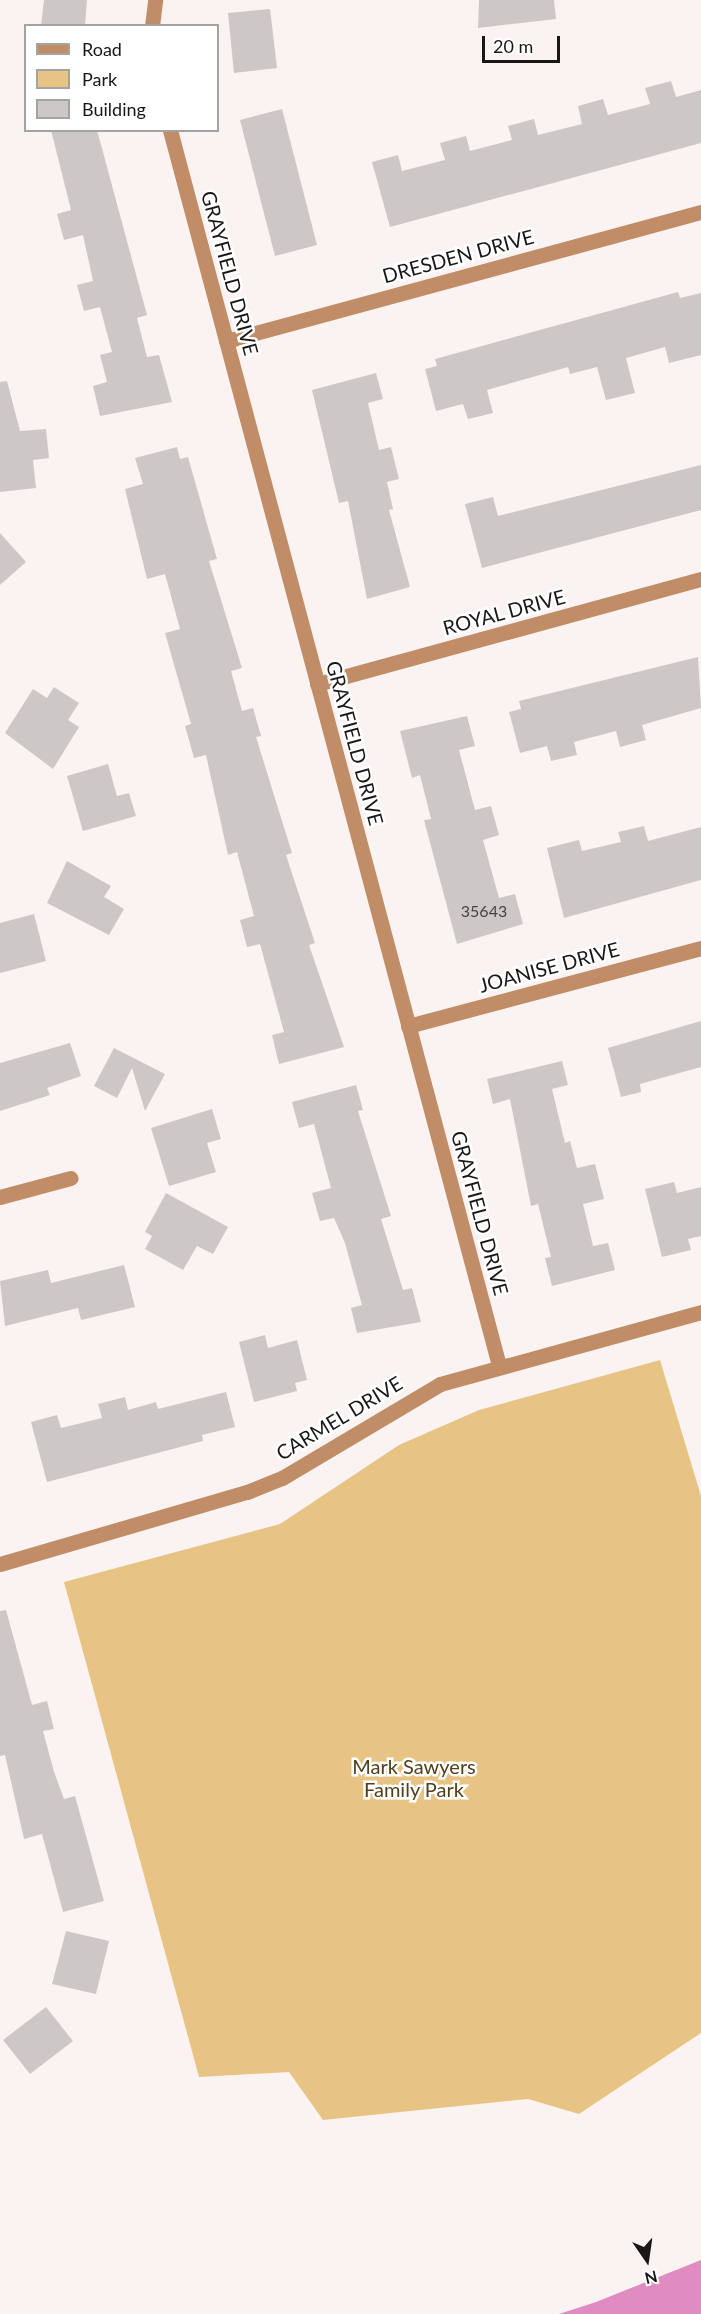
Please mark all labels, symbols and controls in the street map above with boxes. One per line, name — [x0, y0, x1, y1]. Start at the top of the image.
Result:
legend — [24, 24, 219, 132]
scale bar — [485, 24, 563, 62]
text: 20 m — [493, 35, 533, 57]
text: Road — [82, 38, 122, 60]
text: Park — [82, 68, 117, 90]
text: Building — [82, 98, 146, 120]
street label: GRAYFIELD DRIVE — [197, 188, 263, 358]
street label: DRESDEN DRIVE — [380, 224, 536, 288]
street label: ROYAL DRIVE — [440, 584, 568, 640]
street label: GRAYFIELD DRIVE — [322, 658, 388, 828]
house number: 35643 — [461, 901, 507, 921]
street label: JOANISE DRIVE — [476, 937, 622, 997]
street label: GRAYFIELD DRIVE — [447, 1128, 513, 1298]
street label: CARMEL DRIVE — [271, 1371, 407, 1465]
park label: Mark Sawyers Family Park — [352, 1754, 476, 1801]
north arrow — [617, 2230, 677, 2290]
text: N — [643, 2267, 659, 2289]

